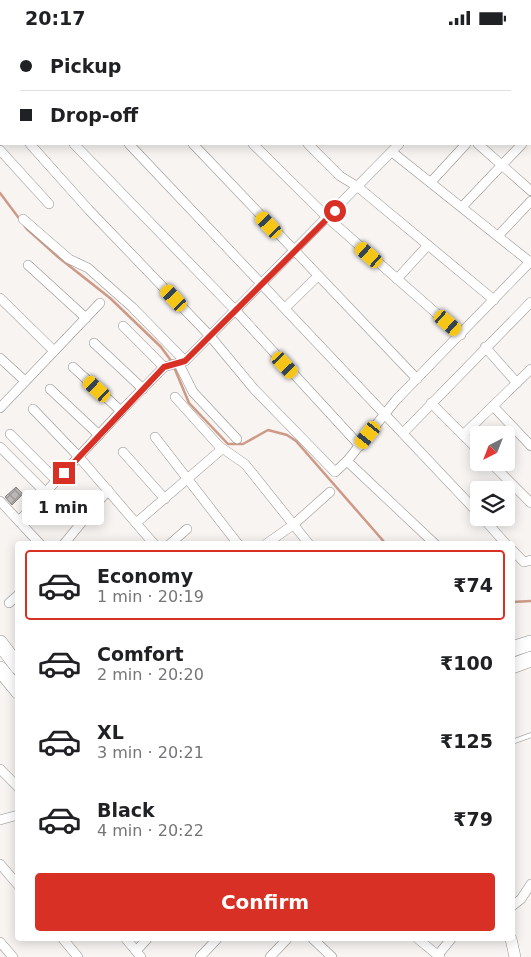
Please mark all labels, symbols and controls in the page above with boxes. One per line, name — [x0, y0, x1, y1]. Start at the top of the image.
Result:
text: 20:17 — [25, 7, 85, 29]
text: Pickup — [50, 55, 121, 77]
text: Drop-off — [50, 104, 138, 126]
route start — [324, 200, 346, 222]
car — [253, 209, 284, 241]
car — [352, 239, 385, 271]
car — [158, 282, 189, 314]
car — [431, 307, 464, 339]
car — [269, 349, 300, 381]
car — [80, 373, 113, 405]
car — [352, 419, 383, 451]
north arrow — [470, 426, 515, 471]
map controls — [470, 426, 515, 526]
route end — [53, 462, 75, 484]
button: layers — [470, 481, 515, 526]
callout: 1 min — [23, 491, 105, 525]
text: 1 min — [38, 498, 88, 517]
icon: car — [37, 563, 82, 608]
text: Economy — [97, 565, 193, 587]
text: ₹74 — [453, 574, 493, 596]
text: 1 min · 20:19 — [97, 587, 204, 606]
icon: car — [37, 641, 82, 686]
text: Comfort — [97, 643, 184, 665]
text: ₹100 — [440, 652, 493, 674]
text: 2 min · 20:20 — [97, 665, 204, 684]
icon: car — [37, 719, 82, 764]
text: XL — [97, 721, 124, 743]
text: ₹125 — [440, 730, 493, 752]
text: 3 min · 20:21 — [97, 743, 204, 762]
icon: car — [37, 797, 82, 842]
text: Black — [97, 799, 155, 821]
text: ₹79 — [453, 808, 493, 830]
text: 4 min · 20:22 — [97, 821, 204, 840]
button: Confirm — [35, 873, 495, 931]

